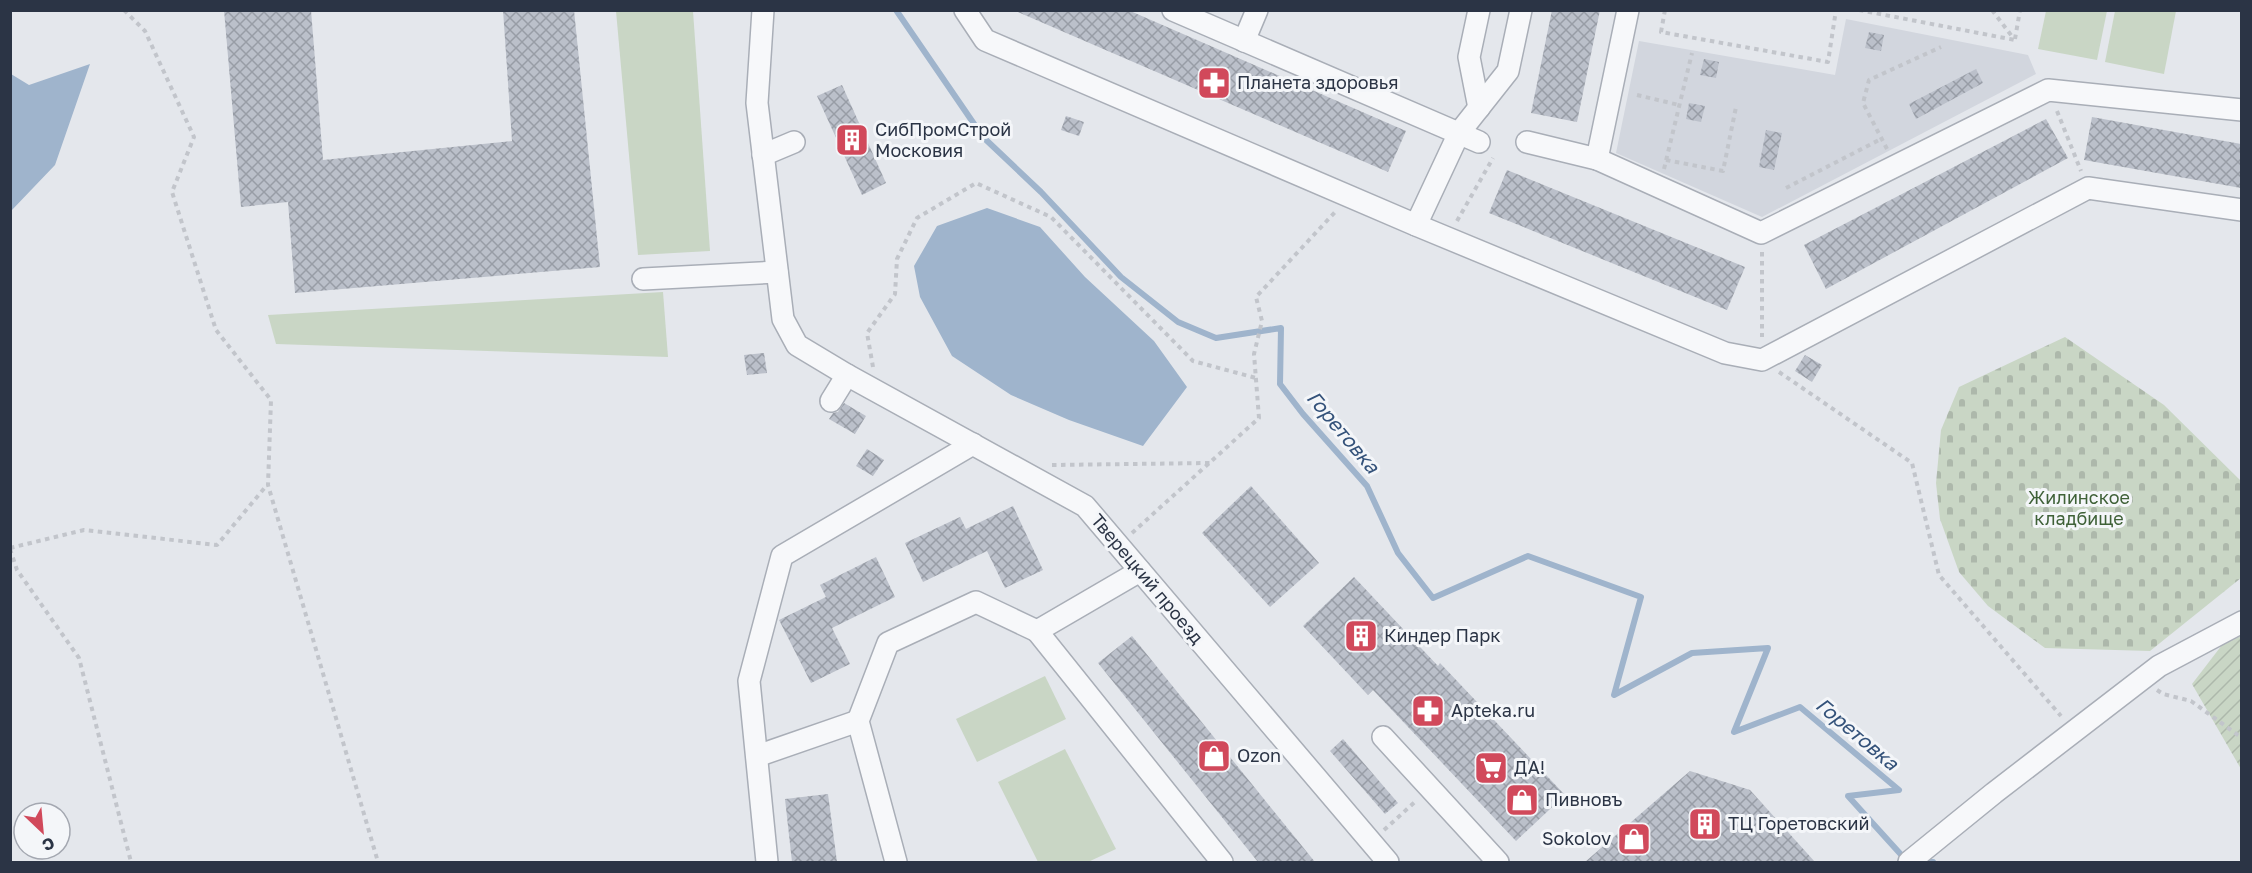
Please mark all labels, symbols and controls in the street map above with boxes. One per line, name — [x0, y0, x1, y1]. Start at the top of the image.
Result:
pharmacy icon: Планета здоровья — [1196, 65, 1232, 101]
place label: Планета здоровья — [1237, 71, 1398, 93]
place label: СибПромСтрой Московия — [875, 118, 1011, 161]
building icon: СибПромСтрой Московия — [834, 122, 870, 158]
water label: Горетовка — [1302, 385, 1386, 478]
park label: Жилинское кладбище — [2028, 486, 2130, 529]
street label: Тверецкий проезд — [1087, 509, 1209, 648]
building icon: Киндер Парк — [1343, 618, 1379, 654]
place label: Киндер Парк — [1384, 624, 1501, 646]
water label: Горетовка — [1812, 692, 1904, 775]
pharmacy icon: Apteka.ru — [1410, 693, 1446, 729]
place label: Apteka.ru — [1451, 699, 1535, 721]
shop icon: Ozon — [1196, 738, 1232, 774]
place label: Ozon — [1237, 744, 1281, 766]
supermarket icon: ДА! — [1473, 750, 1509, 786]
place label: ДА! — [1514, 756, 1545, 778]
shop icon: Пивновъ — [1504, 782, 1540, 818]
place label: Пивновъ — [1545, 788, 1622, 810]
north arrow — [12, 801, 72, 861]
building icon: ТЦ Горетовский — [1687, 806, 1723, 842]
place label: ТЦ Горетовский — [1728, 812, 1869, 834]
shop icon: Sokolov — [1616, 821, 1652, 857]
place label: Sokolov — [1542, 827, 1611, 849]
text: С — [39, 833, 58, 856]

